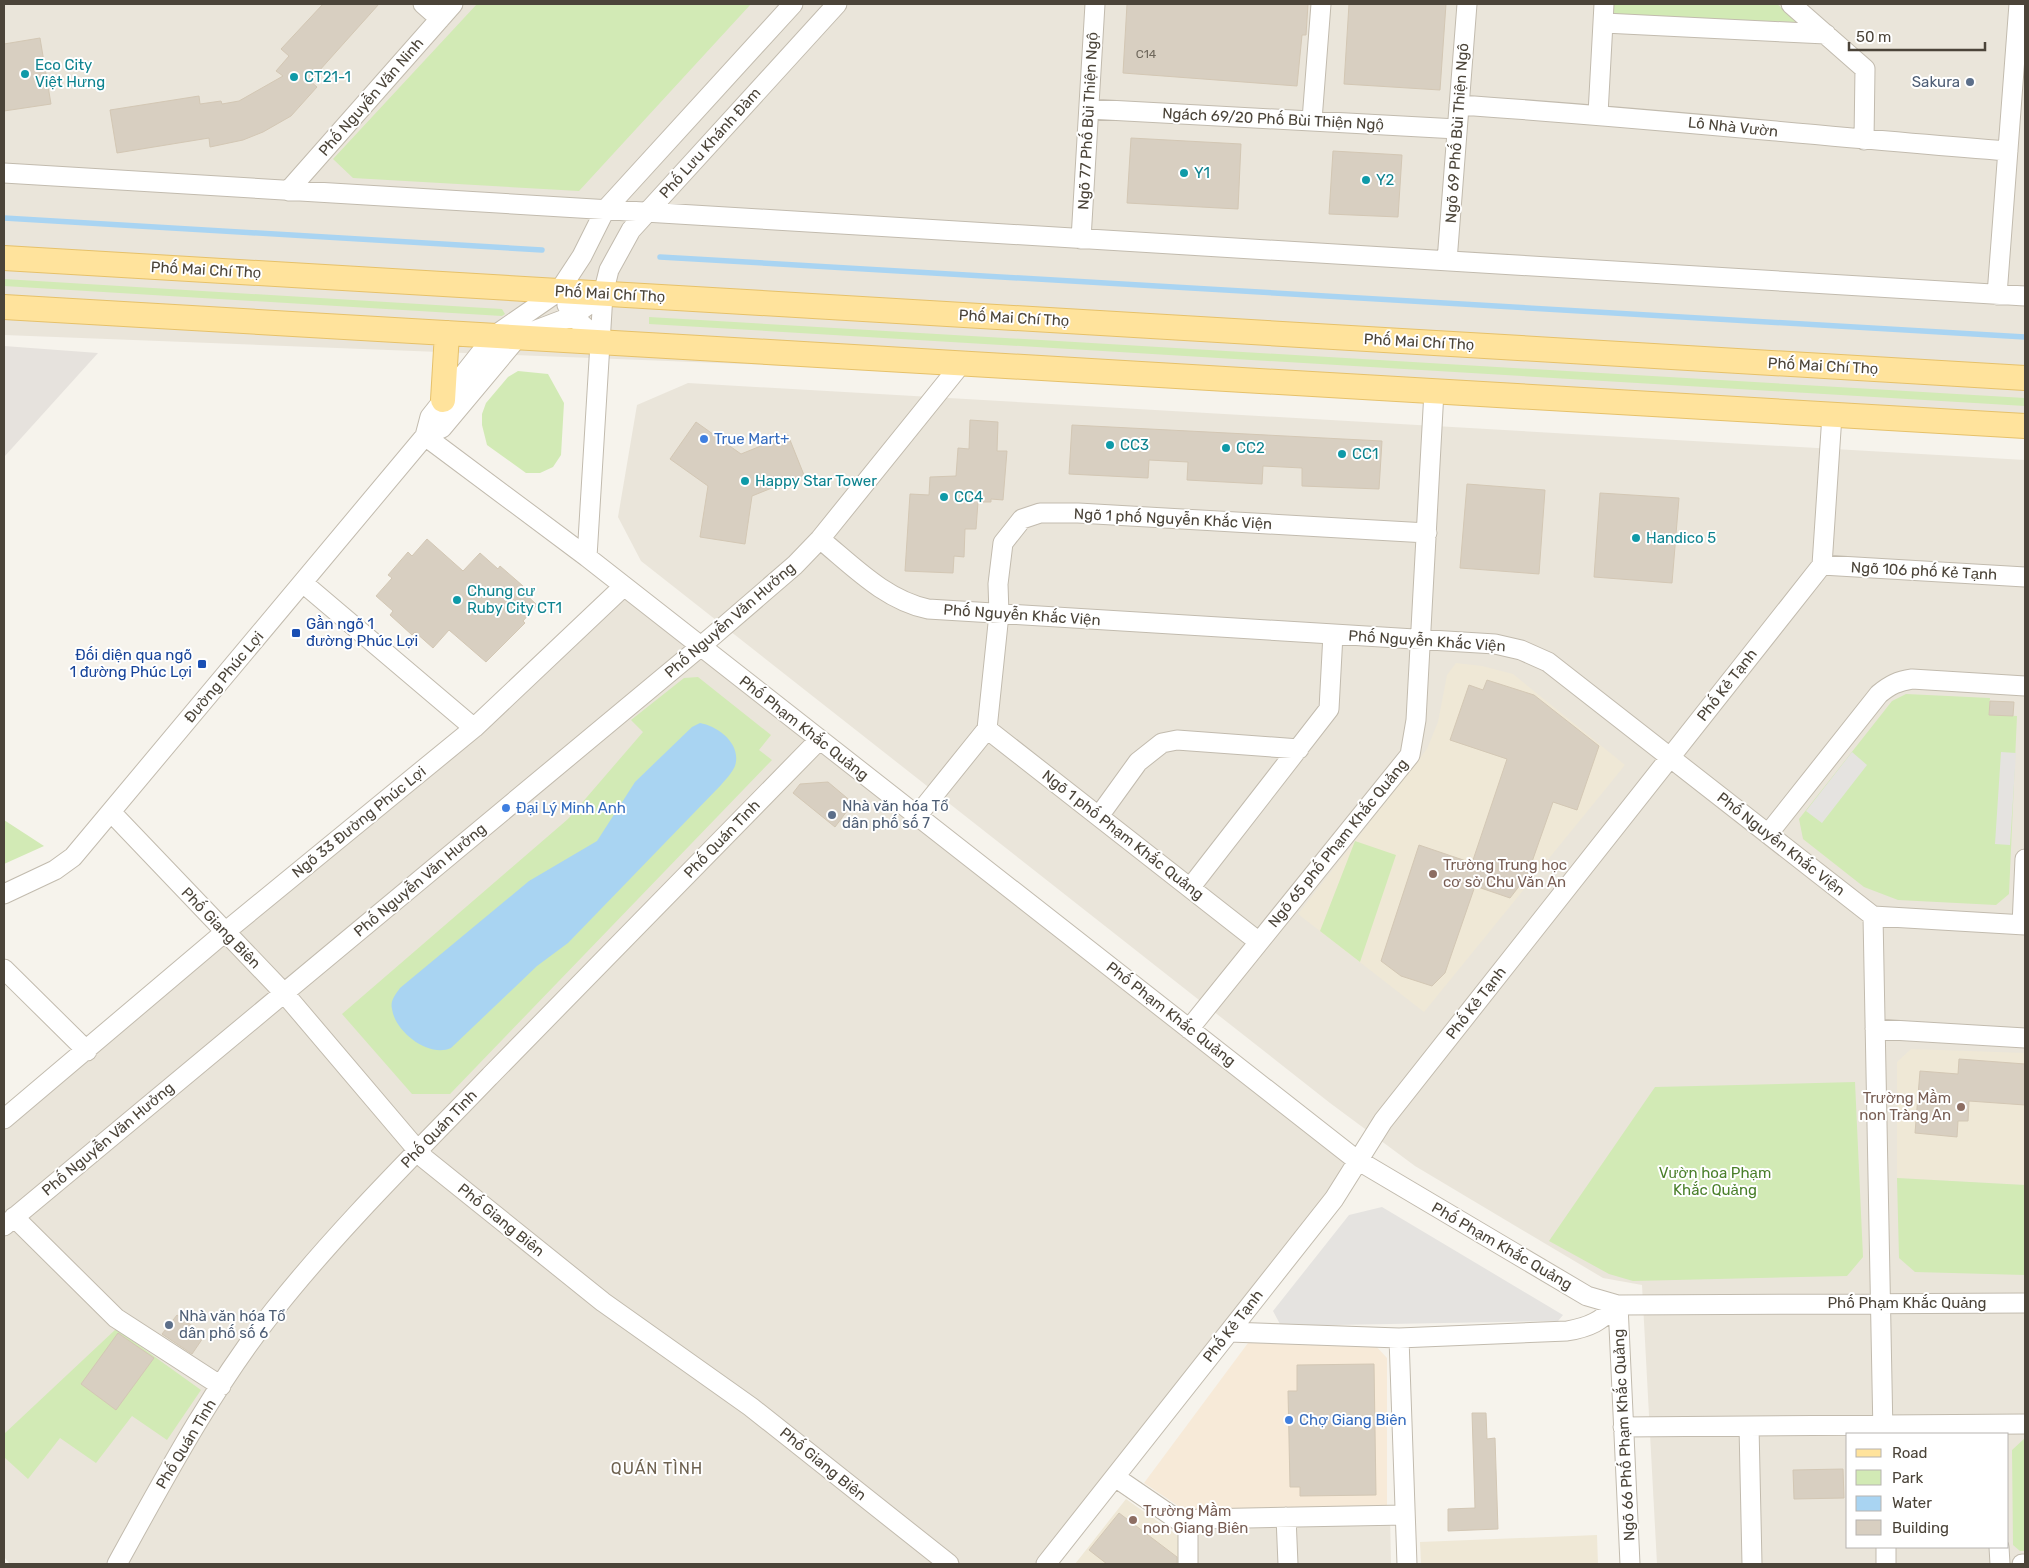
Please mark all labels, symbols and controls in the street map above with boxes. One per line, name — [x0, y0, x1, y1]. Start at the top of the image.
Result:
scale bar — [1849, 20, 1985, 52]
text: 50 m — [1856, 28, 1891, 46]
street label: Ngõ 77 Phố Bùi Thiện Ngộ — [1074, 32, 1102, 210]
street label: Phố Nguyễn Văn Ninh — [315, 34, 427, 160]
street label: Ngõ 69 Phố Bùi Thiện Ngô — [1442, 42, 1472, 224]
house number: C14 — [1136, 47, 1157, 61]
place label: Eco City Việt Hưng — [35, 56, 105, 91]
marker: Eco City Việt Hưng — [19, 68, 31, 80]
place label: CT21-1 — [304, 68, 351, 86]
marker: CT21-1 — [288, 71, 300, 83]
place label: Sakura — [1912, 73, 1960, 91]
marker: Sakura — [1964, 76, 1976, 88]
street label: Phố Lưu Khánh Đàm — [655, 84, 764, 202]
street label: Ngách 69/20 Phố Bùi Thiện Ngộ — [1162, 104, 1384, 134]
street label: Lô Nhà Vườn — [1687, 113, 1779, 141]
place label: Y1 — [1194, 164, 1210, 182]
marker: Y1 — [1178, 167, 1190, 179]
place label: Y2 — [1376, 171, 1394, 189]
marker: Y2 — [1360, 174, 1372, 186]
street label: Phố Mai Chí Thọ — [150, 258, 262, 282]
street label: Phố Mai Chí Thọ — [554, 282, 666, 306]
street label: Phố Mai Chí Thọ — [958, 306, 1070, 330]
street label: Phố Mai Chí Thọ — [1363, 330, 1475, 354]
street label: Phố Mai Chí Thọ — [1767, 354, 1879, 378]
place label: True Mart+ — [714, 430, 789, 448]
marker: True Mart+ — [698, 433, 710, 445]
place label: CC3 — [1120, 436, 1149, 454]
marker: CC3 — [1104, 439, 1116, 451]
place label: CC2 — [1236, 439, 1265, 457]
marker: CC2 — [1220, 442, 1232, 454]
place label: CC1 — [1352, 445, 1378, 463]
marker: CC1 — [1336, 448, 1348, 460]
place label: Happy Star Tower — [755, 472, 877, 490]
marker: Happy Star Tower — [739, 475, 751, 487]
place label: CC4 — [954, 488, 983, 506]
marker: CC4 — [938, 491, 950, 503]
street label: Ngõ 1 phố Nguyễn Khắc Viện — [1073, 505, 1273, 533]
place label: Handico 5 — [1646, 529, 1716, 547]
marker: Handico 5 — [1630, 532, 1642, 544]
street label: Phố Nguyễn Văn Hưởng — [661, 558, 799, 682]
street label: Ngõ 106 phố Kẻ Tạnh — [1850, 558, 1998, 584]
place label: Chung cư Ruby City CT1 — [467, 582, 562, 617]
marker: Chung cư Ruby City CT1 — [451, 594, 463, 606]
street label: Phố Nguyễn Khắc Viện — [943, 600, 1101, 629]
place label: Gần ngõ 1 đường Phúc Lợi — [306, 615, 418, 650]
street label: Phố Nguyễn Khắc Viện — [1348, 626, 1506, 655]
marker: Gần ngõ 1 đường Phúc Lợi — [290, 627, 302, 639]
street label: Đường Phúc Lợi — [181, 628, 267, 726]
street label: Phố Kẻ Tạnh — [1693, 645, 1761, 725]
place label: Đối diện qua ngõ 1 đường Phúc Lợi — [70, 646, 192, 681]
marker: Đối diện qua ngõ 1 đường Phúc Lợi — [196, 658, 208, 670]
street label: Phố Phạm Khắc Quảng — [736, 672, 872, 784]
street label: Ngõ 65 phố Phạm Khắc Quảng — [1264, 755, 1412, 931]
street label: Ngõ 33 Đường Phúc Lợi — [288, 762, 430, 882]
street label: Ngõ 1 phố Phạm Khắc Quảng — [1039, 766, 1208, 904]
street label: Phố Nguyễn Khắc Viện — [1713, 788, 1849, 900]
street label: Phố Quán Tình — [680, 796, 764, 882]
place label: Nhà văn hóa Tổ dân phố số 7 — [842, 797, 949, 832]
place label: Đại Lý Minh Anh — [516, 799, 626, 817]
marker: Đại Lý Minh Anh — [500, 802, 512, 814]
marker: Nhà văn hóa Tổ dân phố số 7 — [826, 809, 838, 821]
street label: Phố Nguyễn Văn Hưởng — [350, 819, 490, 941]
place label: Trường Trung học cơ sở Chu Văn An — [1443, 856, 1567, 891]
marker: Trường Trung học cơ sở Chu Văn An — [1427, 868, 1439, 880]
street label: Phố Giang Biên — [178, 883, 264, 972]
street label: Phố Phạm Khắc Quảng — [1103, 958, 1239, 1070]
street label: Phố Kẻ Tạnh — [1442, 963, 1510, 1043]
street label: Phố Nguyễn Văn Hưởng — [38, 1078, 178, 1200]
street label: Phố Quán Tình — [397, 1086, 481, 1172]
place label: Trường Mầm non Tràng An — [1859, 1089, 1951, 1124]
marker: Trường Mầm non Tràng An — [1955, 1101, 1967, 1113]
park label: Vườn hoa Phạm Khắc Quảng — [1659, 1164, 1771, 1199]
street label: Phố Giang Biên — [454, 1179, 548, 1260]
street label: Phố Phạm Khắc Quảng — [1429, 1198, 1576, 1294]
street label: Phố Kẻ Tạnh — [1199, 1286, 1267, 1366]
street label: Phố Phạm Khắc Quảng — [1827, 1294, 1987, 1312]
place label: Nhà văn hóa Tổ dân phố số 6 — [179, 1307, 286, 1342]
marker: Nhà văn hóa Tổ dân phố số 6 — [163, 1319, 175, 1331]
street label: Ngõ 66 Phố Phạm Khắc Quảng — [1609, 1328, 1639, 1542]
street label: Phố Quán Tình — [152, 1396, 220, 1492]
place label: Chợ Giang Biên — [1299, 1411, 1407, 1429]
marker: Chợ Giang Biên — [1283, 1414, 1295, 1426]
street label: Phố Giang Biên — [776, 1423, 870, 1504]
legend — [1846, 1433, 2009, 1548]
text: Road — [1892, 1444, 1928, 1462]
district label: QUÁN TÌNH — [611, 1459, 703, 1478]
text: Park — [1892, 1469, 1923, 1487]
text: Water — [1892, 1494, 1932, 1512]
place label: Trường Mầm non Giang Biên — [1143, 1502, 1248, 1537]
marker: Trường Mầm non Giang Biên — [1127, 1514, 1139, 1526]
text: Building — [1892, 1519, 1949, 1537]

